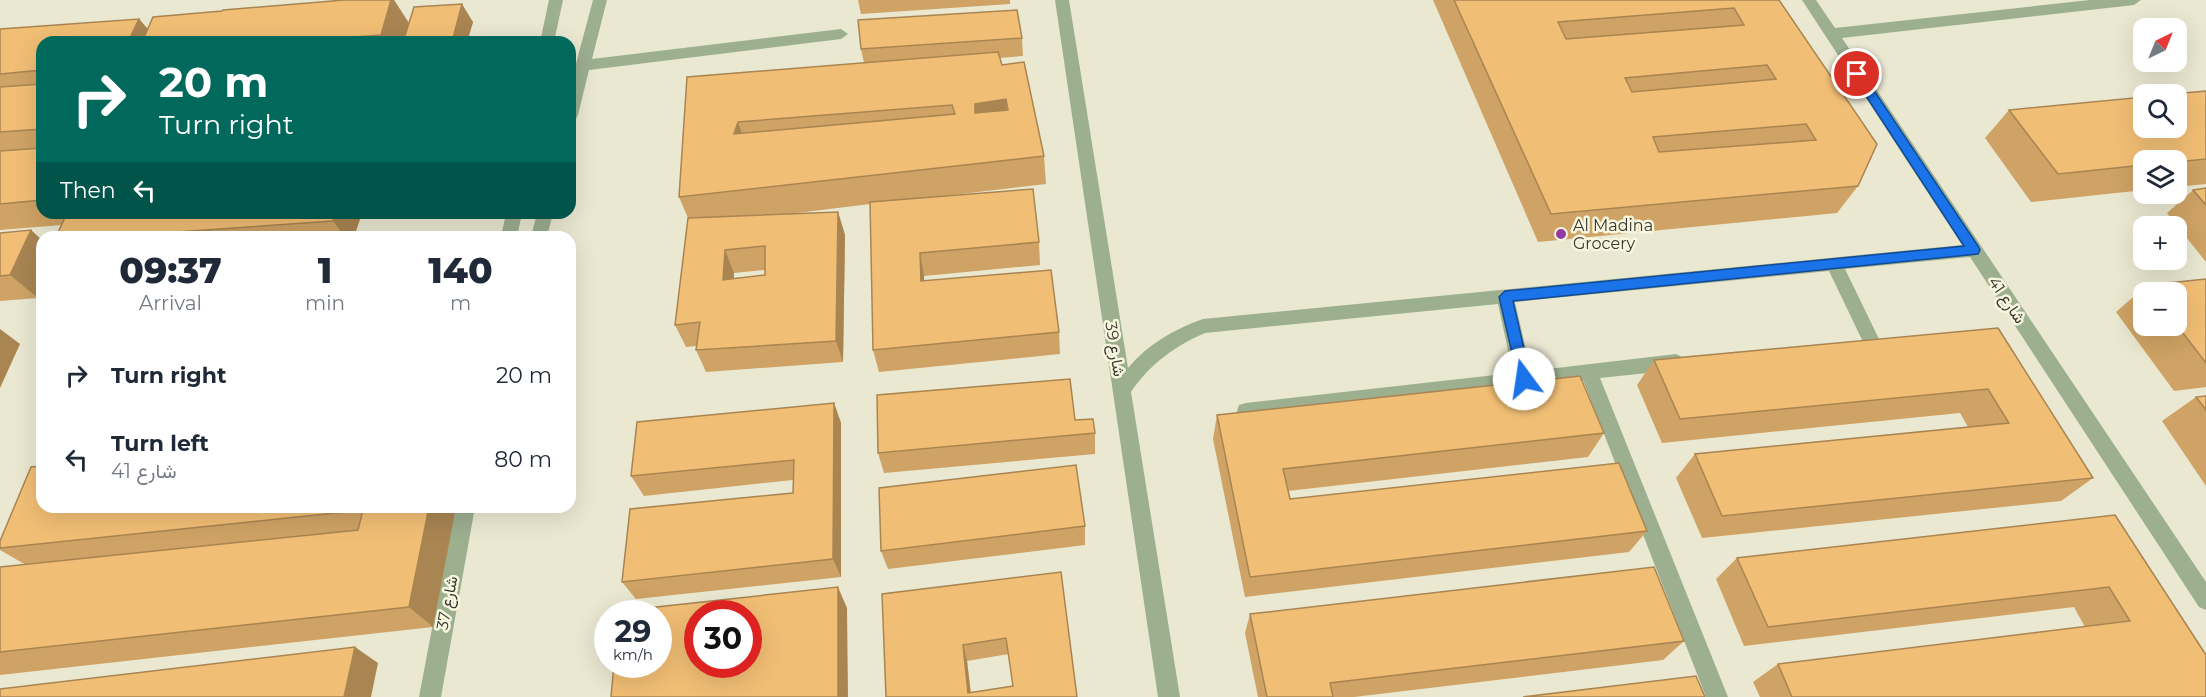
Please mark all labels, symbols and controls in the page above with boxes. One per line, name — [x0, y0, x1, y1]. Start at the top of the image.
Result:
north arrow — [2133, 18, 2187, 72]
map controls — [2133, 18, 2187, 336]
pin — [1831, 48, 1882, 99]
text: 20 m — [159, 56, 268, 108]
icon: arrive — [1840, 57, 1873, 90]
icon: right — [60, 60, 138, 138]
button: search — [2133, 84, 2187, 138]
text: Turn right — [159, 108, 294, 141]
button: layers — [2133, 150, 2187, 204]
icon: left — [128, 174, 161, 207]
text: Then — [60, 177, 116, 204]
place label: Al Madina Grocery — [1573, 216, 1653, 253]
button: + — [2133, 216, 2187, 270]
marker: Al Madina Grocery — [1554, 227, 1568, 241]
text: 09:37 — [119, 248, 222, 292]
text: 1 — [318, 248, 332, 292]
text: 140 — [428, 248, 493, 292]
street label: شارع 41 — [1983, 273, 2030, 328]
button: − — [2133, 282, 2187, 336]
text: Arrival — [139, 291, 202, 315]
text: min — [305, 291, 345, 315]
text: m — [450, 291, 471, 315]
street label: شارع 39 — [1099, 320, 1129, 378]
position arrow — [1492, 347, 1556, 411]
icon: right — [60, 359, 93, 392]
text: Turn right — [111, 362, 226, 389]
text: 20 m — [496, 362, 552, 389]
text: Turn left — [111, 430, 209, 457]
icon: left — [60, 443, 93, 476]
text: 80 m — [494, 446, 552, 473]
text: شارع 41 — [111, 459, 176, 483]
street label: شارع 37 — [432, 574, 464, 632]
speed limit sign: 30 — [684, 600, 762, 678]
text: 29 — [615, 613, 651, 650]
text: km/h — [613, 645, 653, 664]

